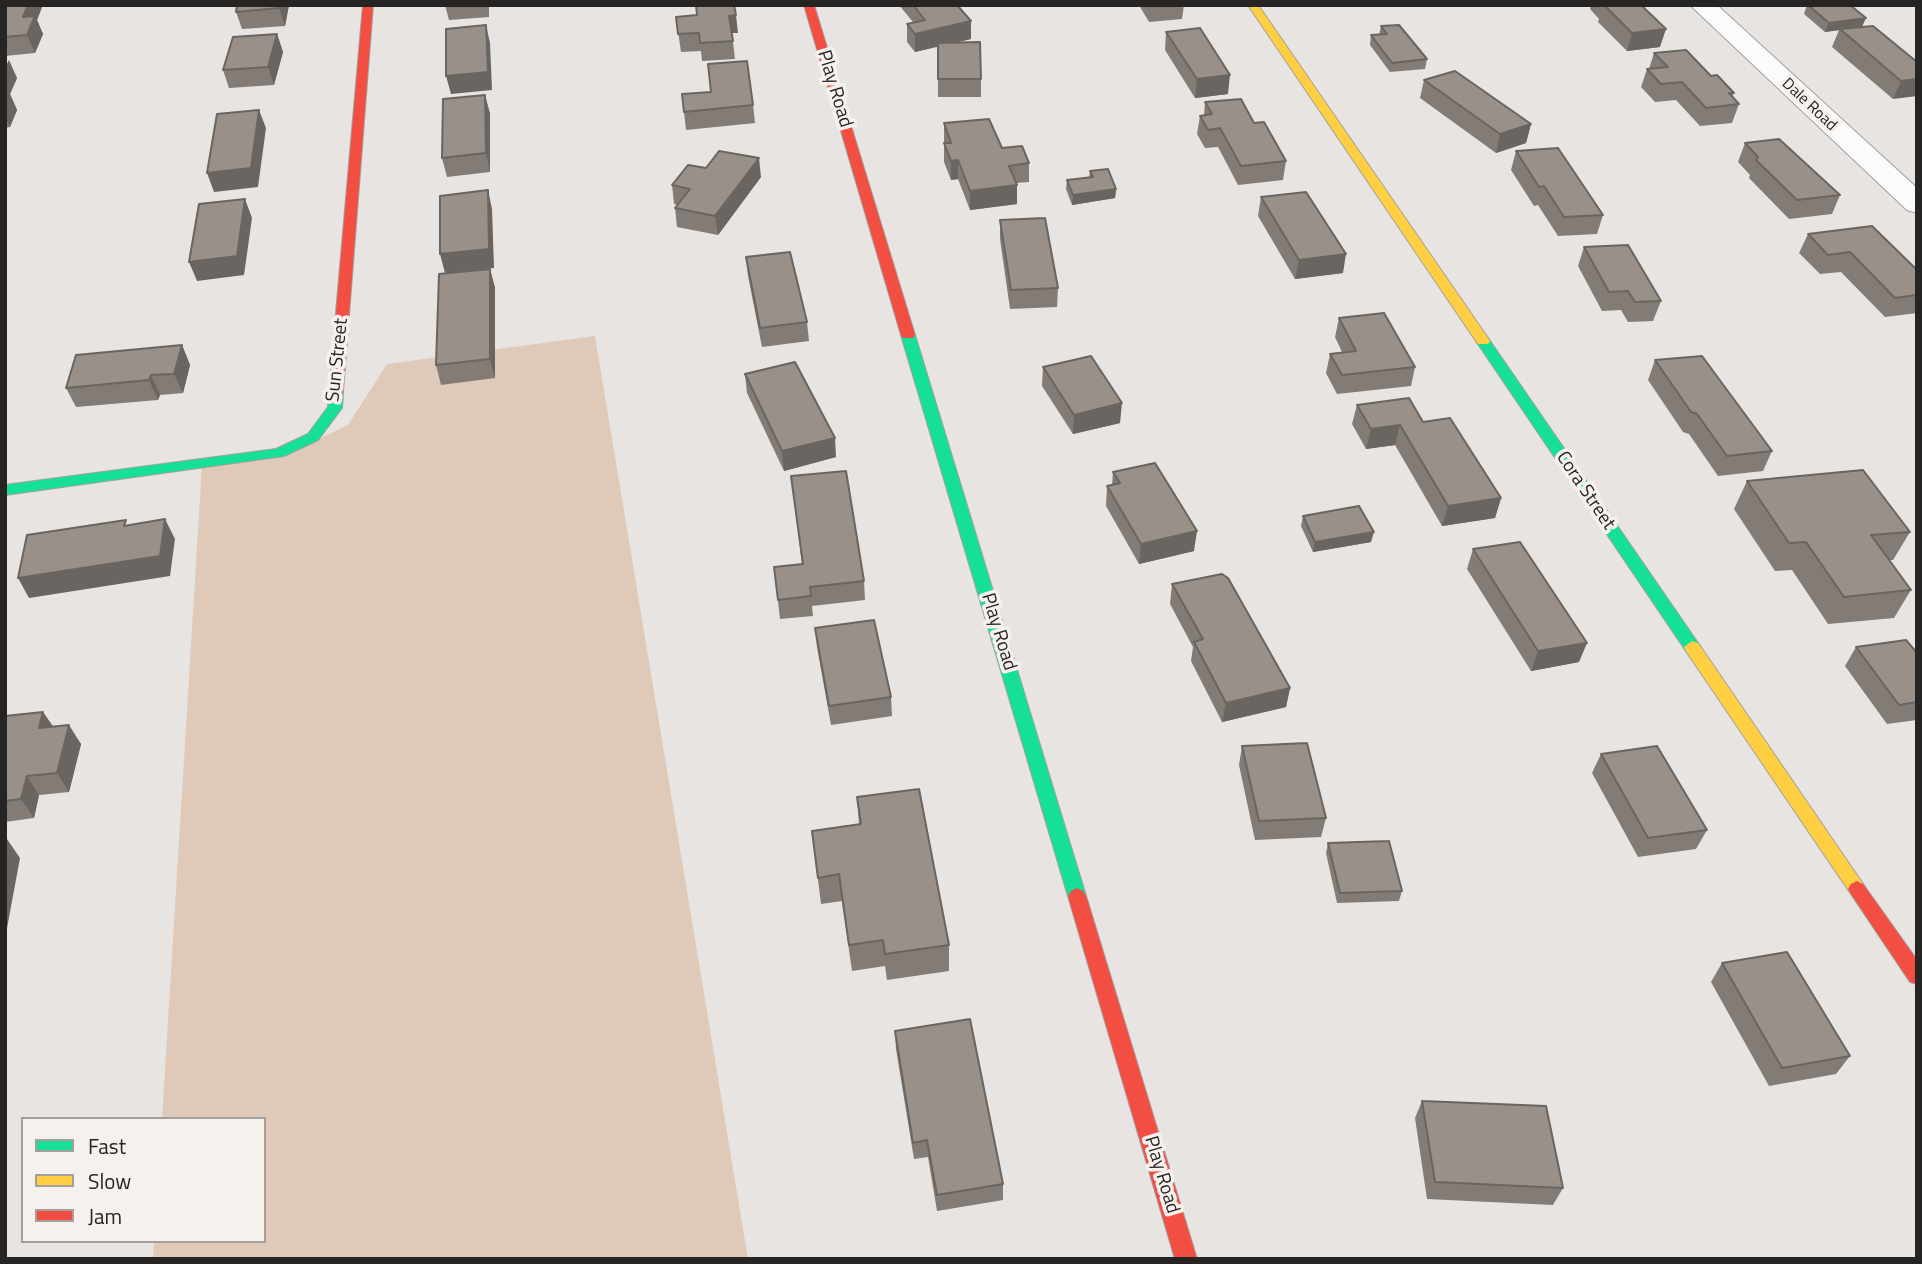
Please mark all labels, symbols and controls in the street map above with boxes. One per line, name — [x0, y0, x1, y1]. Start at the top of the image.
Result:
street label: Play Road — [811, 48, 857, 130]
street label: Dale Road — [1777, 75, 1841, 135]
street label: Sun Street — [322, 317, 354, 403]
street label: Cora Street — [1551, 448, 1619, 534]
street label: Play Road — [975, 591, 1021, 673]
legend — [21, 1117, 266, 1243]
text: Fast — [88, 1130, 126, 1162]
street label: Play Road — [1138, 1134, 1184, 1216]
text: Slow — [88, 1165, 131, 1197]
text: Jam — [88, 1200, 122, 1232]

